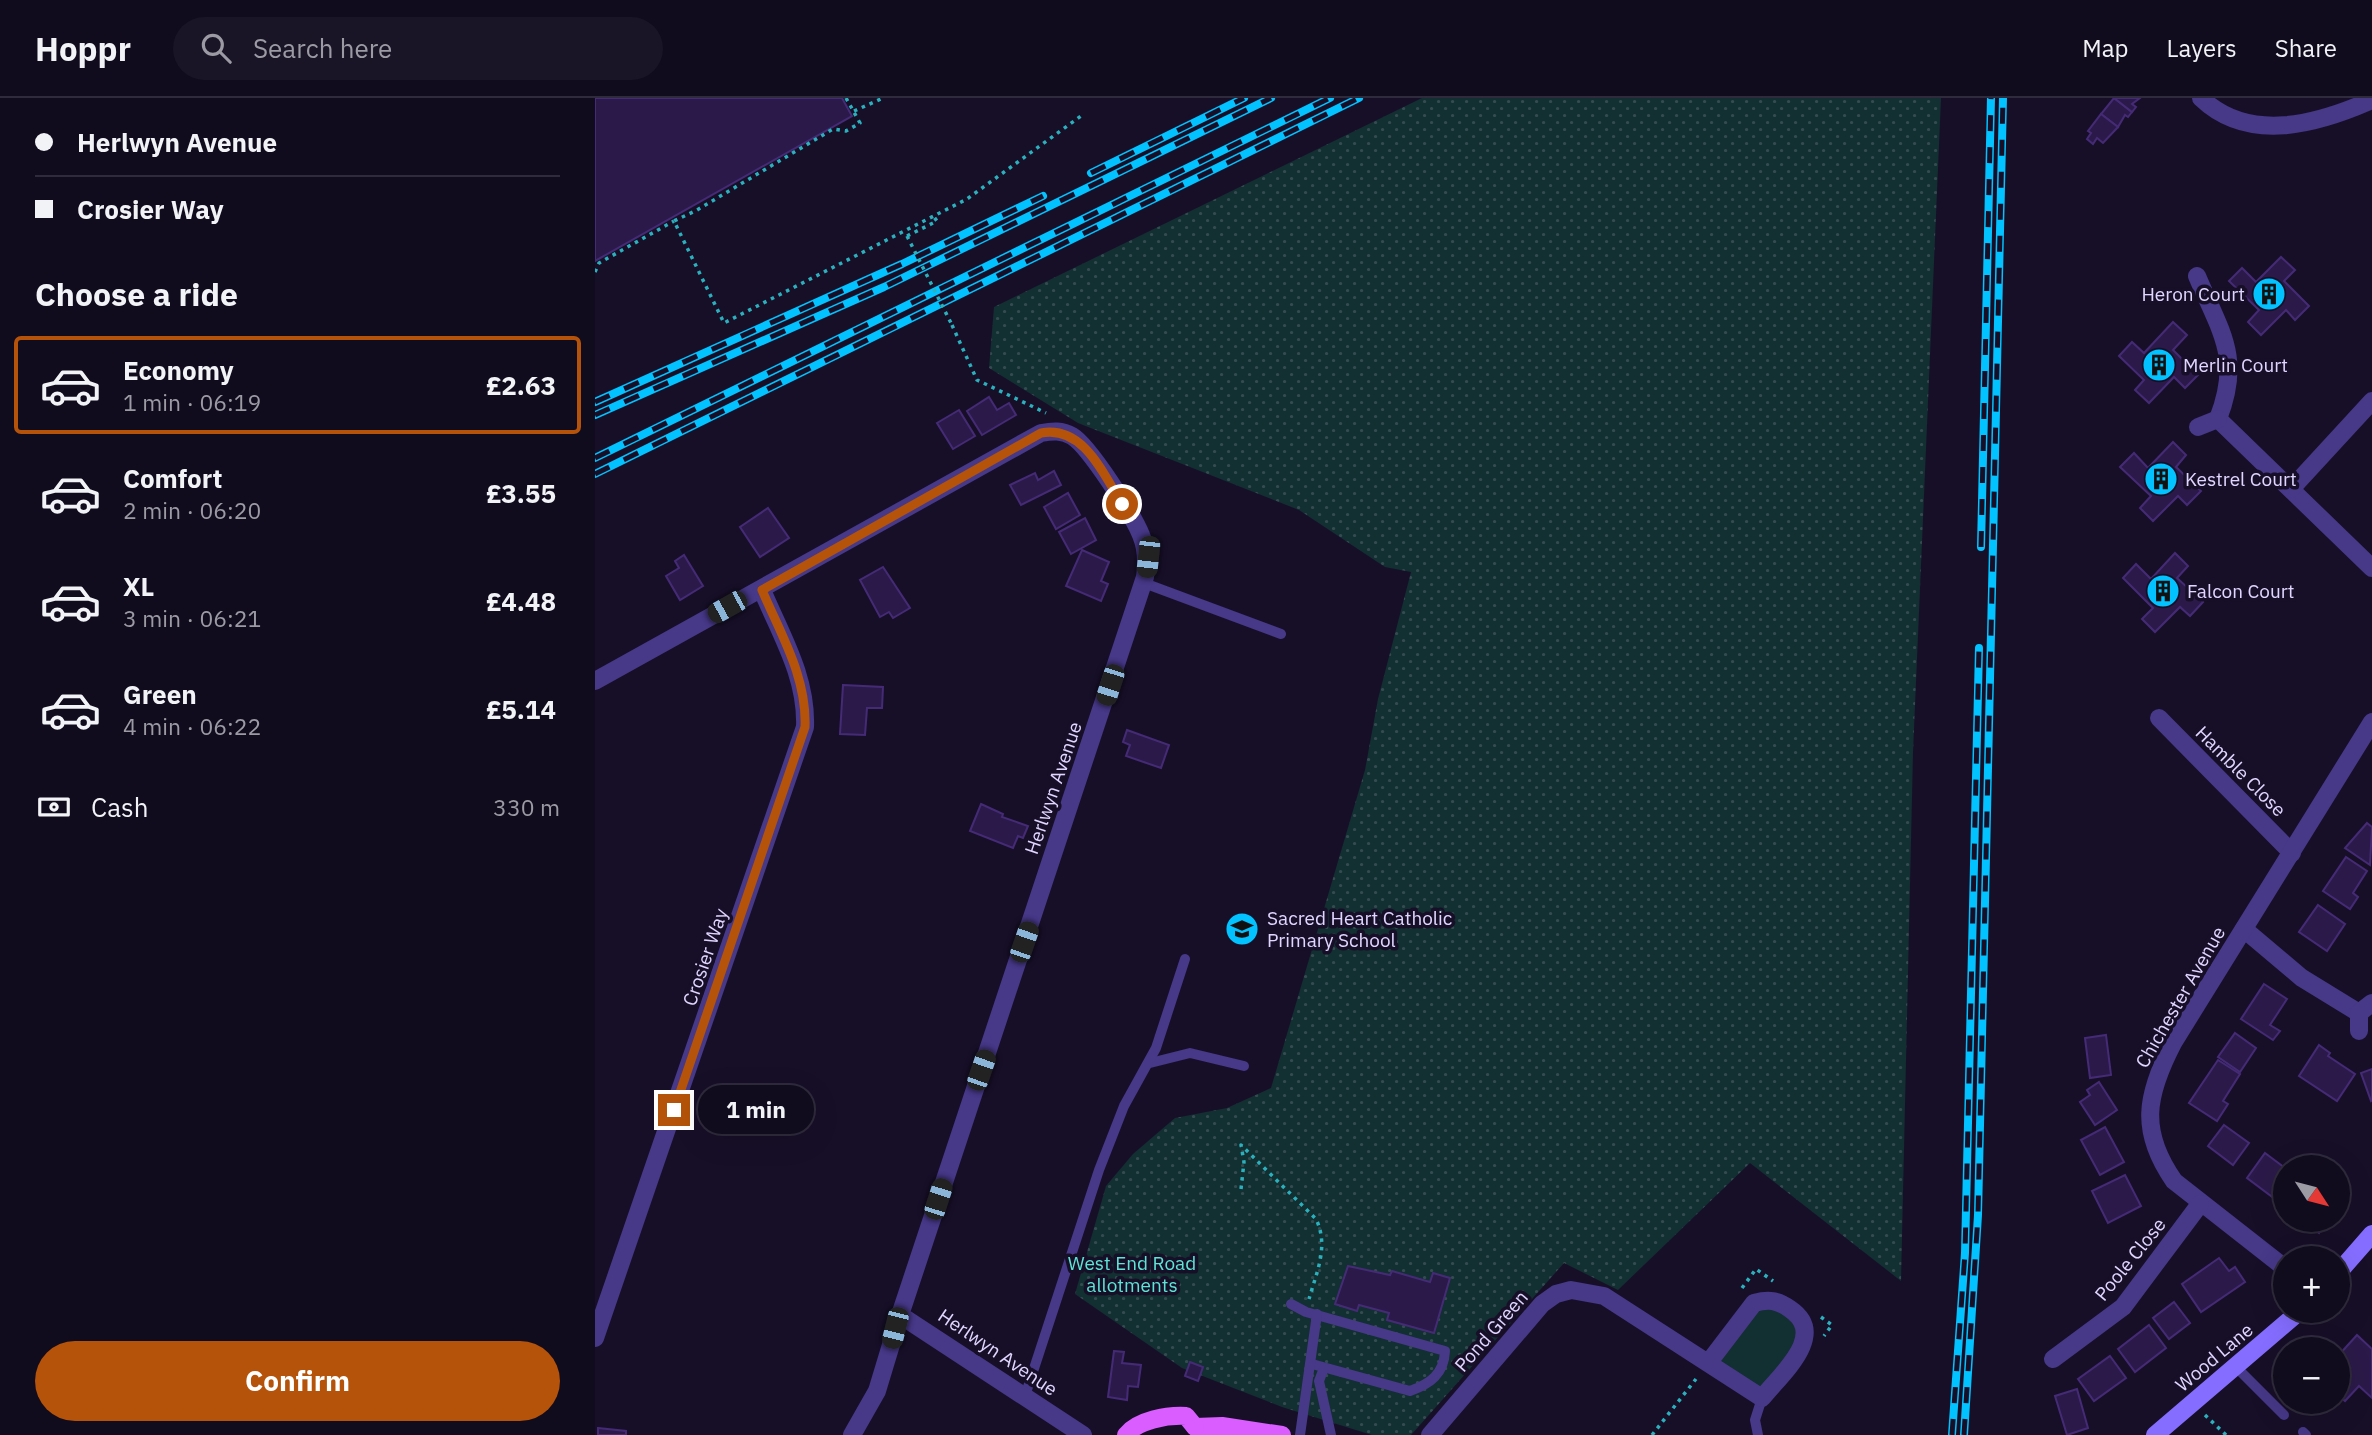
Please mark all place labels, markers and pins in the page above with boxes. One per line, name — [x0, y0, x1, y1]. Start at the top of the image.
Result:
building icon: Heron Court — [2250, 275, 2288, 313]
place label: Heron Court — [2141, 282, 2245, 306]
building icon: Merlin Court — [2140, 346, 2178, 384]
place label: Merlin Court — [2183, 353, 2288, 377]
building icon: Kestrel Court — [2142, 460, 2180, 498]
place label: Kestrel Court — [2185, 467, 2297, 491]
building icon: Falcon Court — [2144, 572, 2182, 610]
place label: Falcon Court — [2187, 579, 2294, 603]
place label: Sacred Heart Catholic Primary School — [1267, 906, 1453, 952]
school or university icon: Sacred Heart Catholic Primary School — [1223, 910, 1261, 948]

